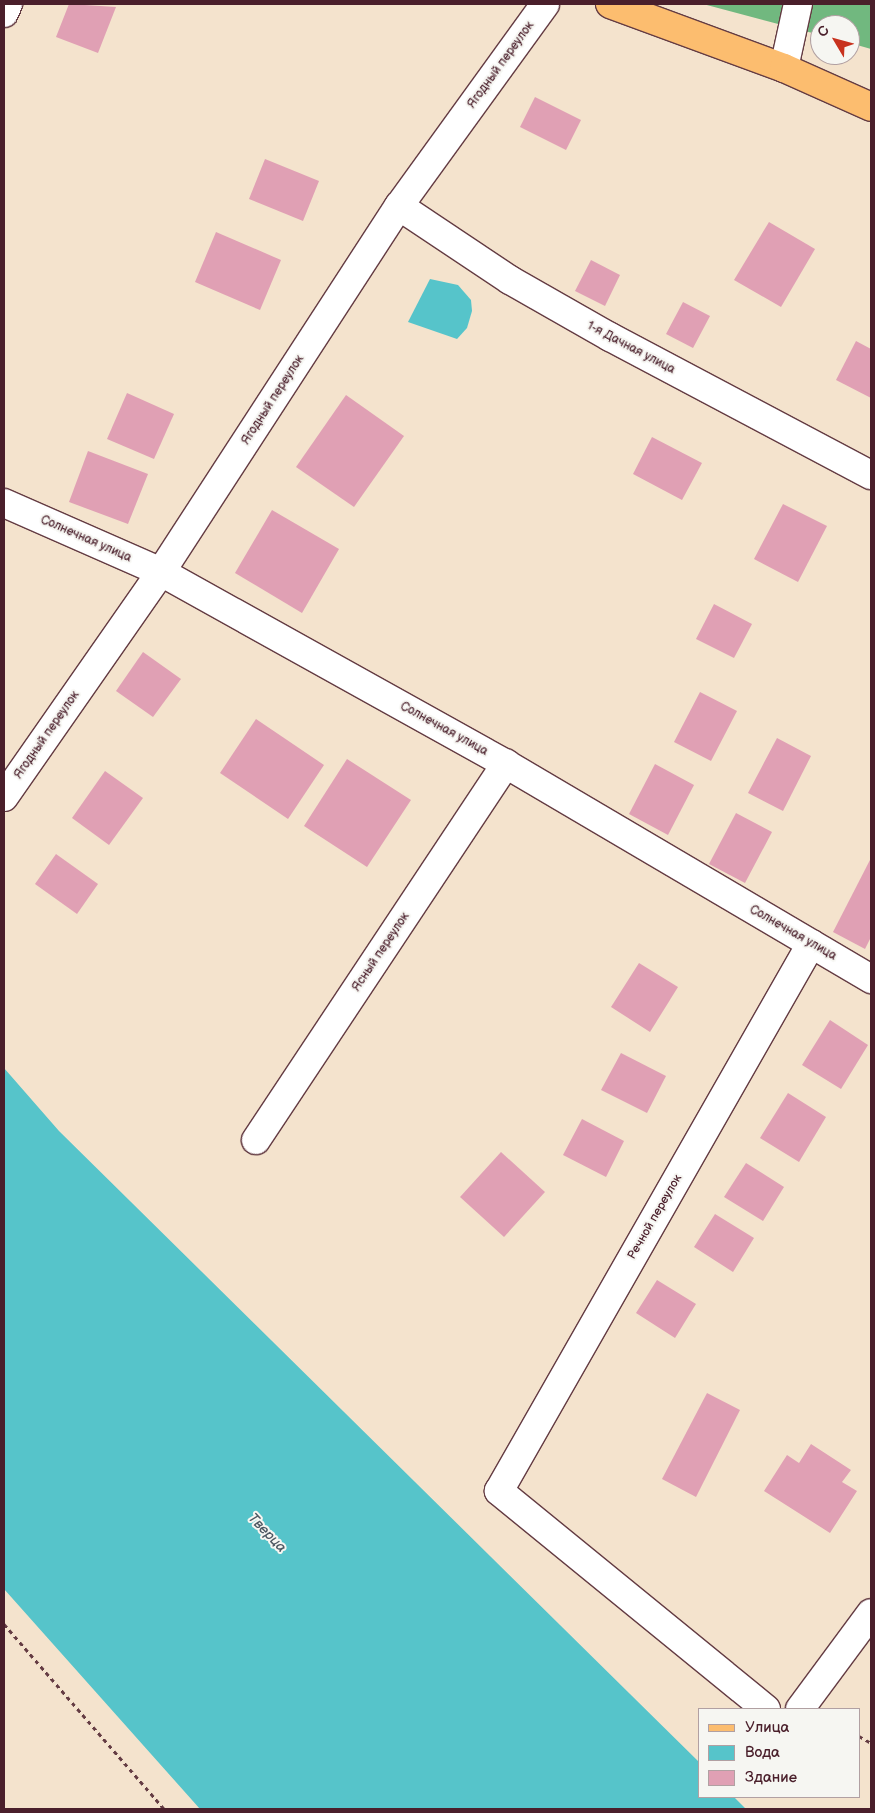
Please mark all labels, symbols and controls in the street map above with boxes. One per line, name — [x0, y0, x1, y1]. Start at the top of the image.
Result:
north arrow — [810, 15, 860, 65]
street label: Ягодный переулок — [465, 19, 537, 111]
text: С — [814, 22, 833, 40]
street label: 1-я Дачная улица — [584, 319, 678, 377]
street label: Ягодный переулок — [239, 353, 307, 447]
street label: Солнечная улица — [38, 513, 134, 565]
street label: Ягодный переулок — [11, 688, 83, 782]
street label: Солнечная улица — [398, 699, 490, 759]
street label: Солнечная улица — [747, 902, 839, 964]
street label: Ясный переулок — [349, 910, 413, 994]
street label: Речной переулок — [625, 1172, 685, 1262]
water label: Тверца — [244, 1510, 290, 1556]
legend — [698, 1708, 860, 1798]
text: Улица — [745, 1718, 789, 1737]
text: Вода — [745, 1743, 780, 1762]
text: Здание — [745, 1768, 797, 1787]

